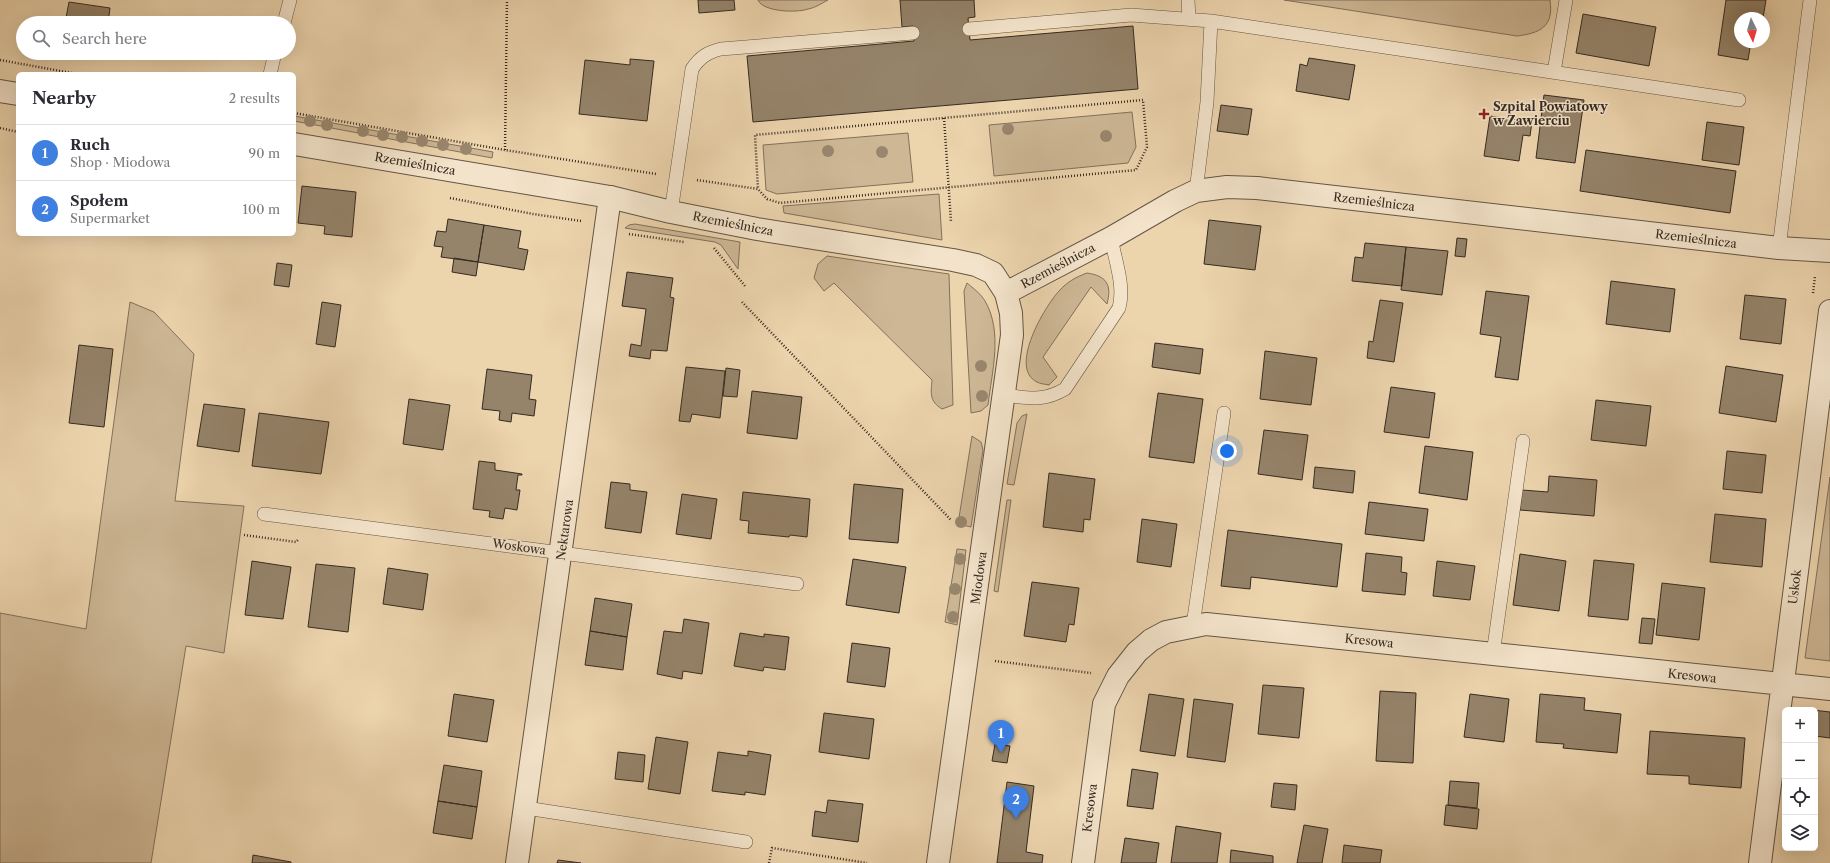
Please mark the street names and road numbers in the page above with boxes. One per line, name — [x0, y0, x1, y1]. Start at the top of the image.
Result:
street label: Rzemieślnicza — [373, 149, 457, 178]
street label: Rzemieślnicza — [1332, 189, 1416, 214]
street label: Rzemieślnicza — [691, 208, 775, 239]
street label: Rzemieślnicza — [1654, 226, 1738, 251]
street label: Rzemieślnicza — [1018, 239, 1098, 291]
street label: Nektarowa — [553, 498, 576, 561]
street label: Woskowa — [490, 535, 548, 558]
street label: Miodowa — [967, 550, 990, 605]
street label: Uskok — [1785, 568, 1804, 605]
street label: Kresowa — [1344, 630, 1395, 651]
street label: Kresowa — [1667, 665, 1718, 686]
street label: Kresowa — [1079, 782, 1100, 833]

